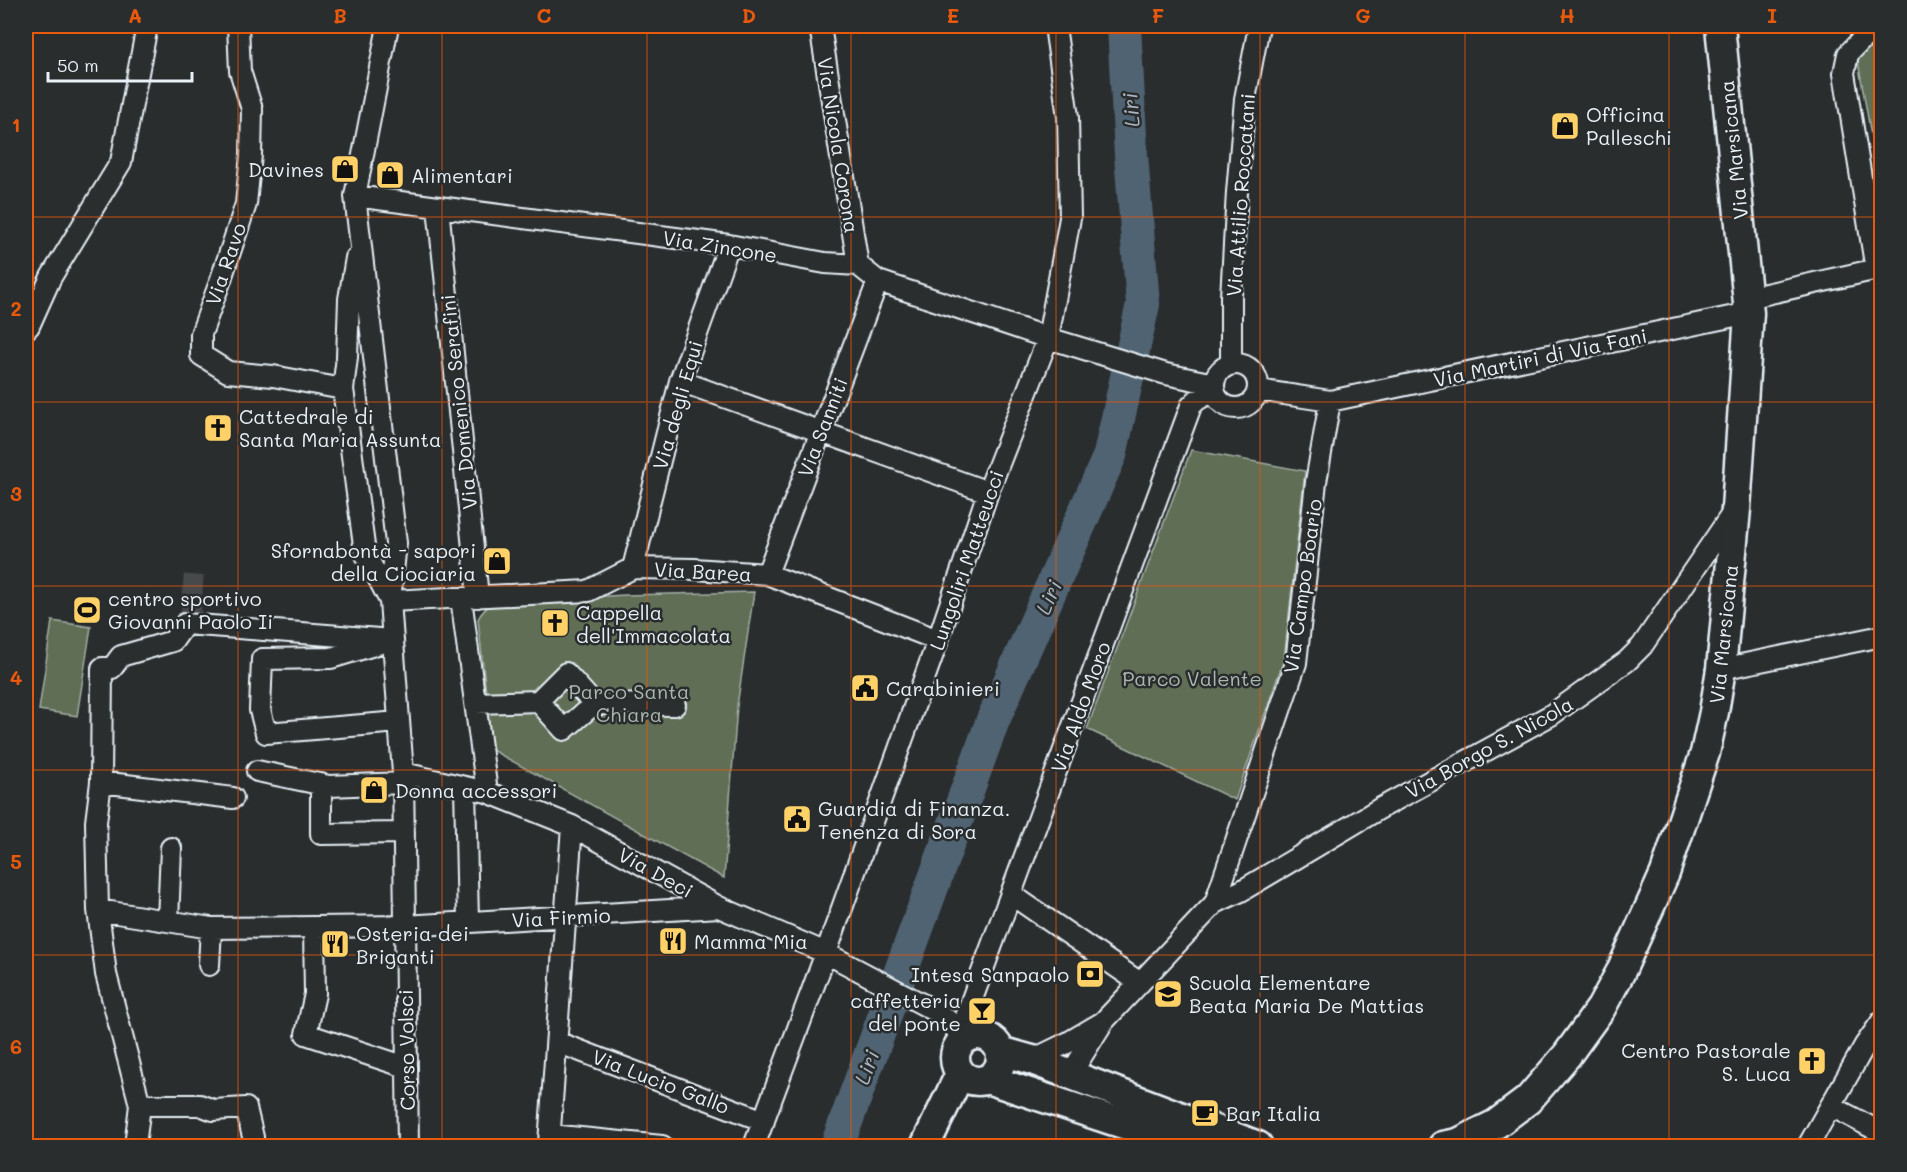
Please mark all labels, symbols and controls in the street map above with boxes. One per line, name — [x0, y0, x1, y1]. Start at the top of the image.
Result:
text: A — [128, 2, 142, 28]
text: B — [333, 2, 347, 28]
text: C — [537, 2, 552, 28]
text: D — [742, 2, 756, 28]
text: E — [947, 2, 959, 28]
text: F — [1152, 2, 1165, 28]
text: G — [1355, 2, 1371, 28]
text: H — [1559, 2, 1575, 28]
text: I — [1767, 2, 1777, 28]
scale bar — [48, 45, 192, 83]
text: 50 m — [57, 53, 99, 77]
street label: Via Nicola Corona — [812, 55, 866, 235]
street label: Via Marsicana — [1713, 79, 1753, 221]
water label: Liri — [1115, 91, 1145, 128]
street label: Via Attilio Roccatani — [1220, 92, 1260, 298]
place label: Officina Palleschi — [1586, 101, 1672, 150]
shop icon: Officina Palleschi — [1549, 110, 1581, 142]
text: 1 — [12, 111, 20, 137]
shop icon: Davines — [329, 153, 361, 185]
place label: Davines — [248, 156, 324, 182]
shop icon: Alimentari — [374, 159, 406, 191]
place label: Alimentari — [411, 162, 513, 188]
street label: Via Ravo — [199, 219, 251, 309]
street label: Via Zincone — [661, 224, 779, 268]
street label: Via Domenico Serafini — [434, 293, 482, 511]
text: 2 — [10, 295, 22, 321]
street label: Via Martiri di Via Fani — [1431, 322, 1649, 392]
street label: Via degli Equi — [646, 337, 708, 473]
street label: Via Sanniti — [791, 373, 853, 481]
place label: Cattedrale di Santa Maria Assunta — [239, 403, 441, 452]
church icon: Cattedrale di Santa Maria Assunta — [202, 412, 234, 444]
street label: Lungoliri Matteucci — [923, 467, 1009, 653]
text: 3 — [10, 480, 22, 506]
street label: Via Campo Boario — [1277, 497, 1327, 675]
place label: Sfornabontà - sapori della Ciociaria — [271, 537, 476, 586]
shop icon: Sfornabontà - sapori della Ciociaria — [481, 545, 513, 577]
street label: Via Barea — [654, 555, 752, 587]
street label: Via Marsicana — [1703, 563, 1743, 705]
water label: Liri — [1029, 575, 1068, 618]
place label: centro sportivo Giovanni Paolo Ii — [108, 585, 273, 634]
sports icon: centro sportivo Giovanni Paolo Ii — [71, 594, 103, 626]
place label: Cappella dell'Immacolata — [576, 599, 731, 648]
church icon: Cappella dell'Immacolata — [539, 607, 571, 639]
street label: Via Aldo Moro — [1044, 638, 1116, 776]
text: 4 — [10, 664, 23, 690]
park label: Parco Valente — [1122, 665, 1262, 691]
public building icon: Carabinieri — [849, 672, 881, 704]
place label: Carabinieri — [886, 675, 1000, 701]
park label: Parco Santa Chiara — [569, 678, 689, 727]
street label: Via Borgo S. Nicola — [1401, 690, 1577, 804]
shop icon: Donna accessori — [358, 774, 390, 806]
place label: Donna accessori — [395, 777, 557, 803]
place label: Guardia di Finanza. Tenenza di Sora — [818, 795, 1011, 844]
public building icon: Guardia di Finanza. Tenenza di Sora — [781, 803, 813, 835]
street label: Via Deci — [614, 841, 698, 903]
text: 5 — [10, 848, 22, 874]
street label: Via Firmio — [511, 901, 611, 933]
place label: Osteria dei Briganti — [356, 920, 469, 969]
restaurant icon: Mamma Mia — [657, 925, 689, 957]
restaurant icon: Osteria dei Briganti — [319, 928, 351, 960]
place label: Mamma Mia — [694, 928, 808, 954]
bank icon: Intesa Sanpaolo — [1074, 958, 1106, 990]
place label: Intesa Sanpaolo — [911, 961, 1069, 987]
place label: Scuola Elementare Beata Maria De Mattias — [1189, 969, 1424, 1018]
school or university icon: Scuola Elementare Beata Maria De Mattias — [1152, 978, 1184, 1010]
place label: caffetteria del ponte — [850, 987, 961, 1036]
street label: Corso Volsci — [392, 989, 420, 1111]
bar icon: caffetteria del ponte — [966, 995, 998, 1027]
text: 6 — [10, 1033, 22, 1059]
place label: Centro Pastorale S. Luca — [1621, 1037, 1791, 1086]
street label: Via Lucio Gallo — [589, 1043, 733, 1119]
church icon: Centro Pastorale S. Luca — [1796, 1045, 1828, 1077]
water label: Liri — [847, 1046, 885, 1088]
cafe icon: Bar Italia — [1189, 1097, 1221, 1129]
place label: Bar Italia — [1226, 1100, 1321, 1126]

